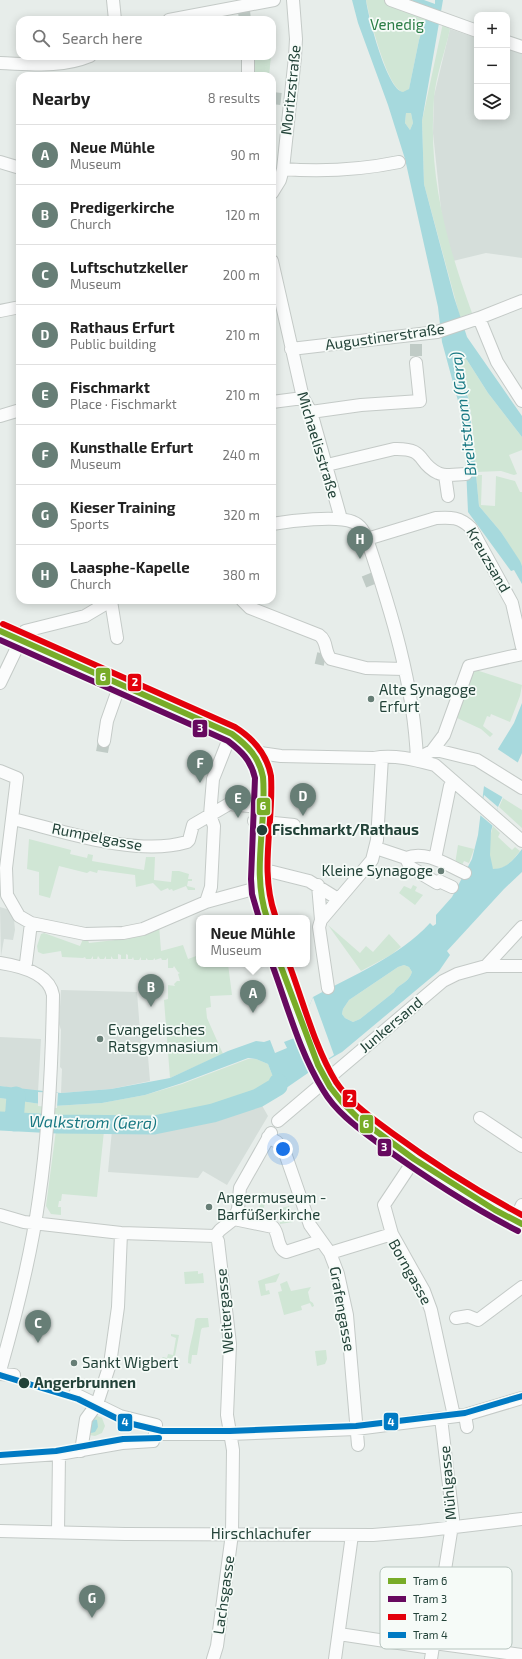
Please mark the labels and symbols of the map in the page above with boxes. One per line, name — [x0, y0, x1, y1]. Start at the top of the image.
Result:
park label: Venedig — [370, 15, 425, 33]
street label: Moritzstraße — [276, 44, 304, 136]
street label: Augustinerstraße — [324, 319, 446, 353]
water label: Breitstrom (Gera) — [445, 350, 480, 477]
street label: Michaelisstraße — [294, 389, 344, 500]
street label: Kreuzsand — [463, 524, 515, 595]
pin: H — [347, 526, 373, 559]
line badge: 6 — [95, 667, 111, 686]
text: 6 — [100, 670, 107, 683]
line badge: 2 — [127, 673, 142, 692]
text: 2 — [132, 675, 138, 688]
place label: Alte Synagoge Erfurt — [379, 680, 476, 715]
marker: Alte Synagoge Erfurt — [366, 694, 376, 704]
line badge: 3 — [192, 719, 208, 738]
text: 3 — [197, 721, 203, 734]
pin: F — [187, 750, 213, 783]
pin: D — [290, 783, 316, 816]
pin: E — [225, 785, 251, 818]
line badge: 6 — [256, 797, 271, 816]
text: 6 — [260, 799, 267, 812]
street label: Rumpelgasse — [50, 818, 144, 854]
place label: Fischmarkt/Rathaus — [272, 820, 419, 838]
marker: Fischmarkt/Rathaus — [255, 823, 269, 837]
place label: Kleine Synagoge — [321, 861, 433, 879]
marker: Kleine Synagoge — [436, 866, 446, 876]
pin: B — [138, 974, 164, 1007]
pin: A — [240, 980, 266, 1013]
street label: Junkersand — [355, 993, 426, 1056]
place label: Evangelisches Ratsgymnasium — [108, 1020, 218, 1055]
marker: Evangelisches Ratsgymnasium — [95, 1034, 105, 1044]
line badge: 2 — [342, 1089, 357, 1108]
text: 2 — [347, 1091, 353, 1104]
water label: Walkstrom (Gera) — [29, 1111, 157, 1132]
line badge: 6 — [359, 1114, 374, 1134]
text: 6 — [363, 1117, 370, 1130]
line badge: 3 — [377, 1138, 392, 1157]
your location — [273, 1139, 293, 1159]
text: 3 — [381, 1140, 387, 1153]
place label: Angermuseum - Barfüßerkirche — [217, 1188, 327, 1223]
marker: Angermuseum - Barfüßerkirche — [204, 1202, 214, 1212]
street label: Borngasse — [385, 1235, 436, 1308]
street label: Grafengasse — [327, 1265, 359, 1353]
street label: Weitergasse — [211, 1268, 237, 1354]
pin: C — [25, 1310, 51, 1343]
place label: Sankt Wigbert — [82, 1353, 179, 1371]
marker: Sankt Wigbert — [69, 1358, 79, 1368]
place label: Angerbrunnen — [34, 1373, 136, 1391]
marker: Angerbrunnen — [17, 1376, 31, 1390]
line badge: 4 — [383, 1412, 399, 1431]
line badge: 4 — [117, 1413, 133, 1432]
text: 4 — [121, 1415, 129, 1428]
text: 4 — [387, 1415, 395, 1428]
street label: Mühlgasse — [435, 1445, 459, 1521]
street label: Hirschlachufer — [211, 1524, 311, 1542]
street label: Lachsgasse — [209, 1554, 237, 1635]
legend — [380, 1567, 512, 1649]
text: Tram 6 — [413, 1574, 447, 1587]
pin: G — [79, 1585, 105, 1618]
text: Tram 3 — [413, 1592, 447, 1605]
text: Tram 2 — [413, 1610, 447, 1623]
text: Tram 4 — [413, 1628, 448, 1641]

